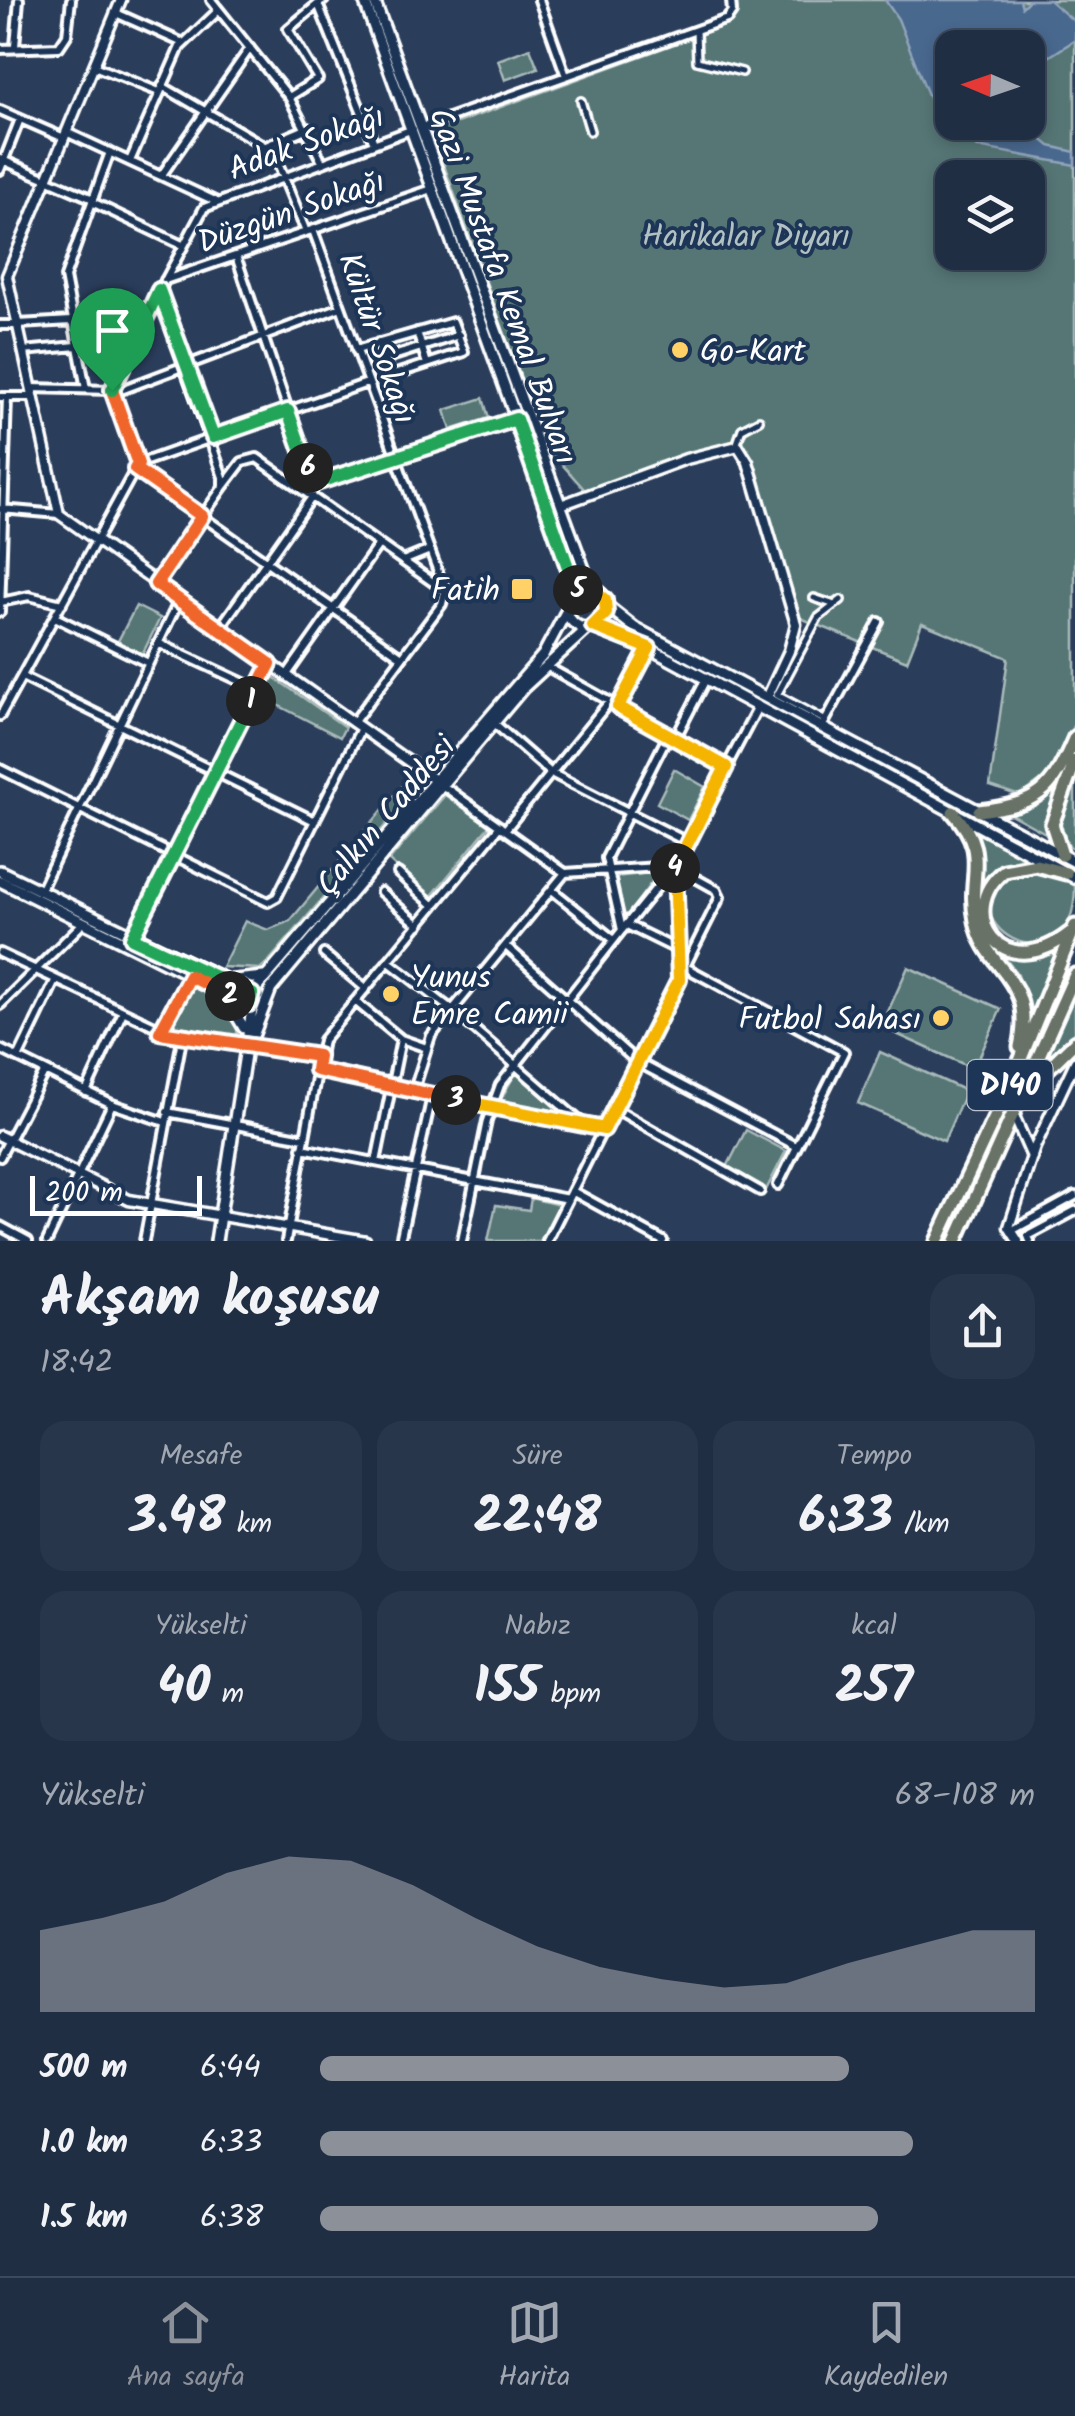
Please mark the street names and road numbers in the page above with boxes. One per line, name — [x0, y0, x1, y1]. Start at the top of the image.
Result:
street label: Adak Sokağı — [221, 92, 392, 196]
street label: Gazi Mustafa Kemal Bulvarı — [413, 101, 590, 472]
street label: Düzgün Sokağı — [191, 157, 392, 269]
street label: Kültür Sokağı — [323, 246, 429, 431]
street label: Çalkın Caddesi — [304, 724, 471, 909]
road number: D140 — [968, 1060, 1052, 1110]

